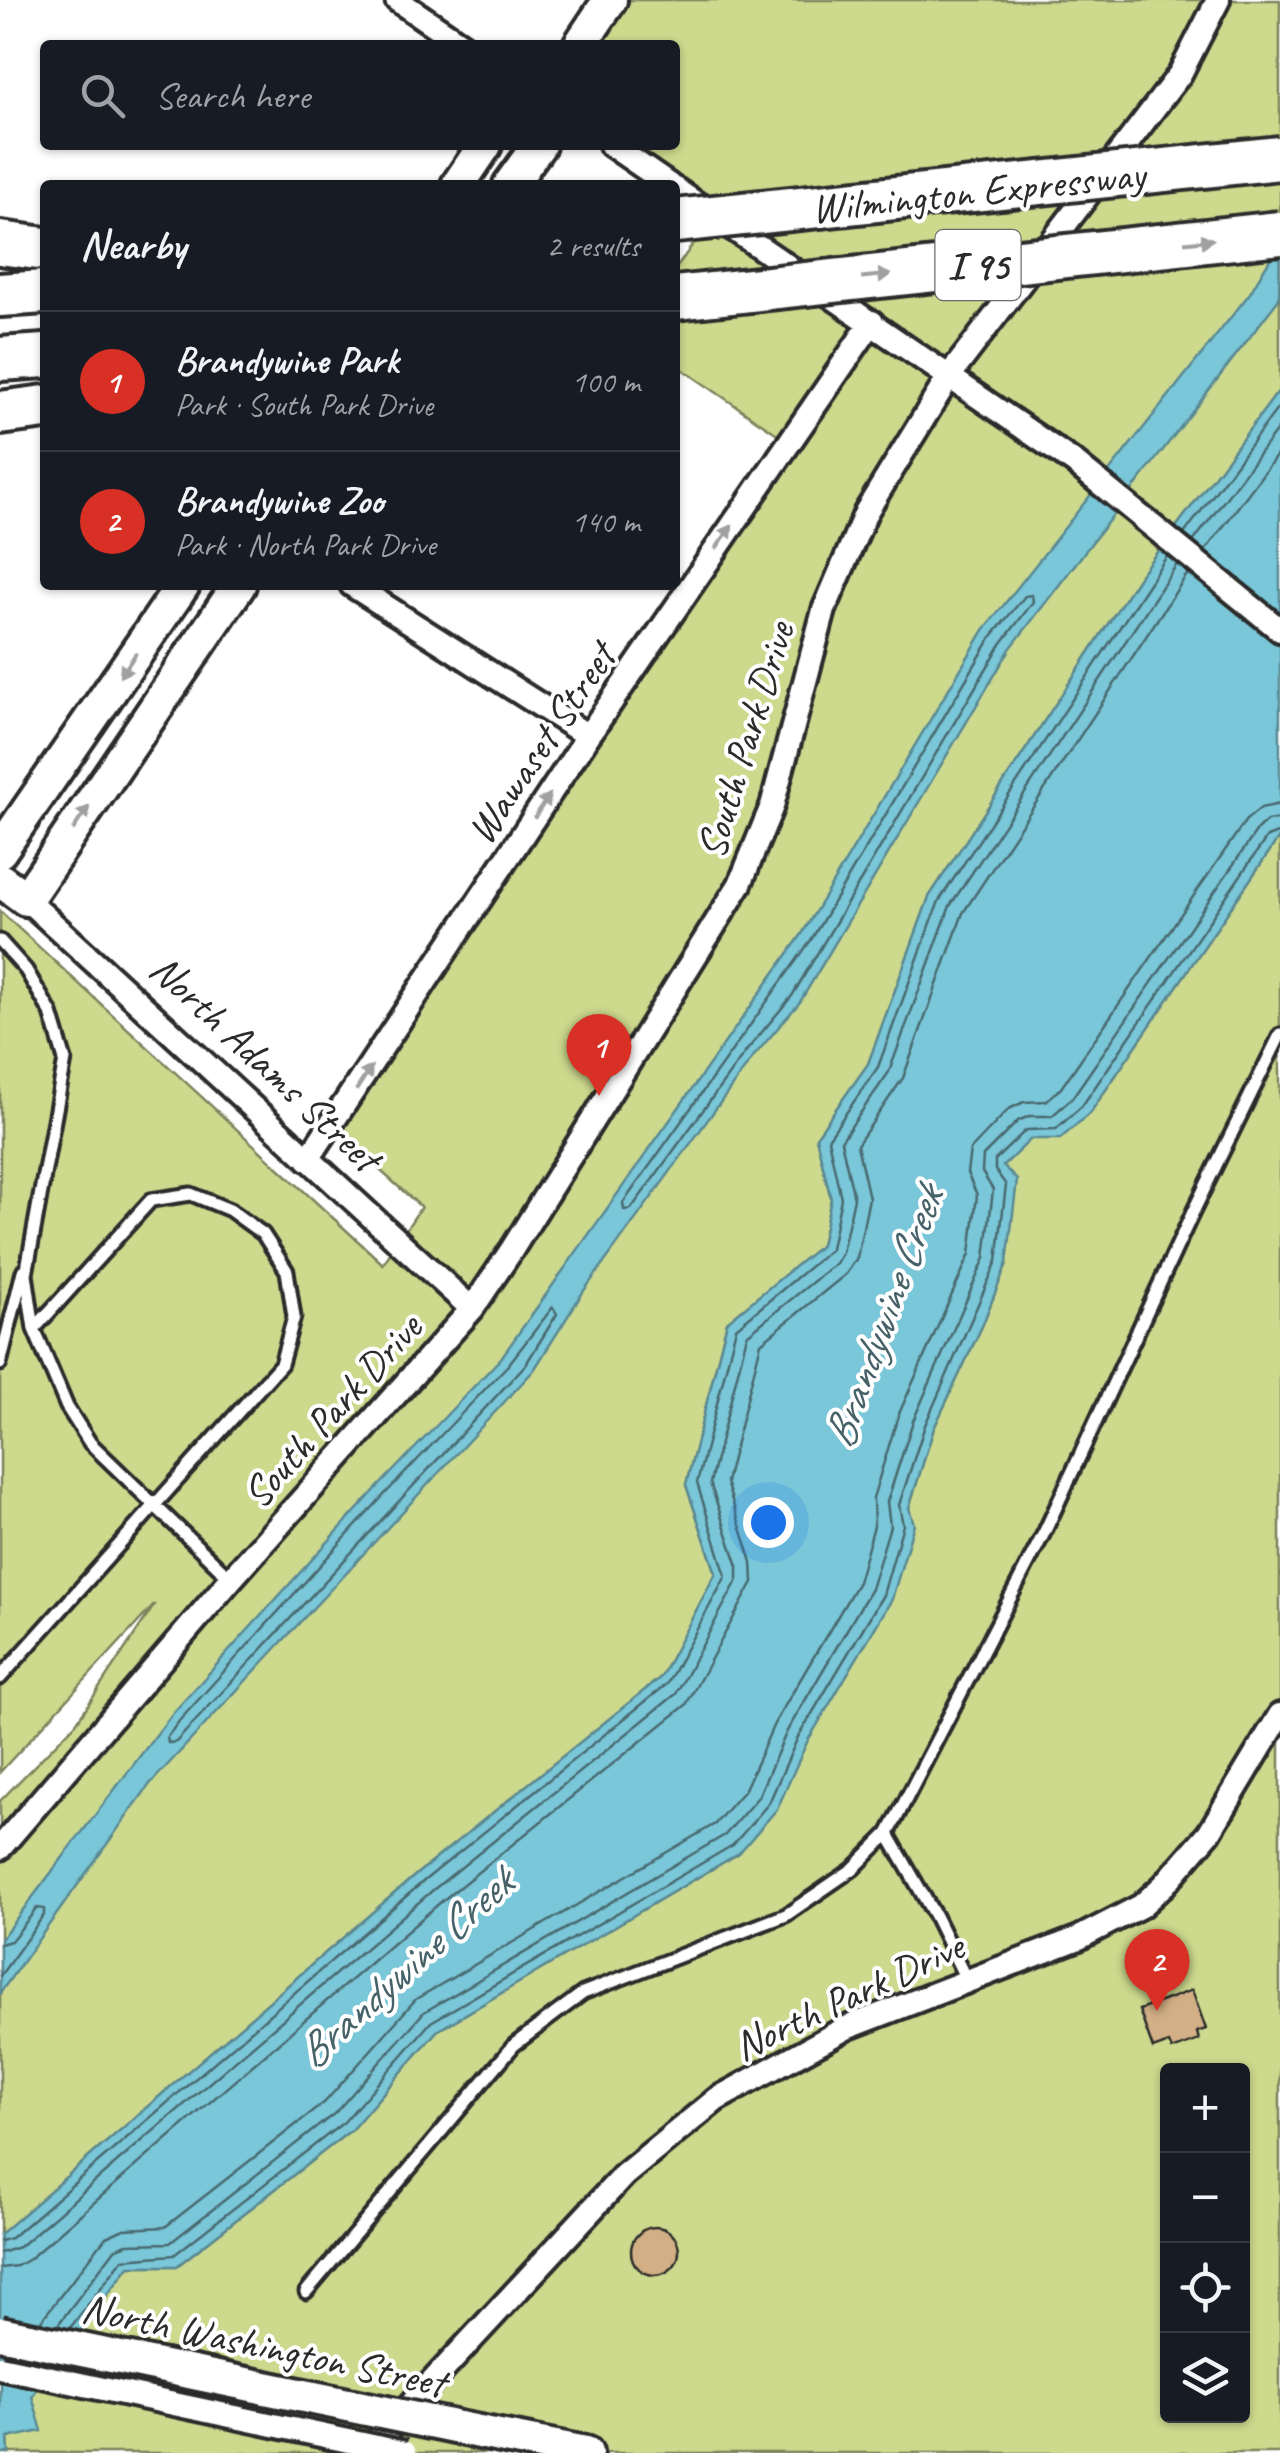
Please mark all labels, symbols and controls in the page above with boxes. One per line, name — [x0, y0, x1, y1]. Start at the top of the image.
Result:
search box — [40, 40, 680, 150]
icon: search — [75, 68, 130, 123]
text: Search here — [155, 72, 310, 119]
street label: Wilmington Expressway — [809, 147, 1151, 235]
text: Nearby — [80, 219, 186, 272]
text: 2 results — [546, 225, 640, 266]
road number: I 95 — [936, 230, 1020, 300]
one-way arrow — [1184, 233, 1216, 249]
one-way arrow — [861, 268, 893, 284]
text: Brandywine Park — [175, 337, 399, 384]
text: 1 — [105, 361, 120, 402]
text: 100 m — [571, 361, 640, 402]
text: Park · South Park Drive — [175, 384, 433, 425]
text: Brandywine Zoo — [175, 477, 384, 524]
text: 2 — [105, 501, 120, 542]
text: 140 m — [571, 501, 640, 542]
text: Park · North Park Drive — [175, 524, 436, 565]
one-way arrow — [714, 524, 733, 551]
street label: South Park Drive — [684, 614, 807, 865]
street label: Wawaset Street — [455, 629, 630, 854]
one-way arrow — [119, 652, 138, 679]
one-way arrow — [532, 793, 550, 820]
one-way arrow — [71, 805, 90, 832]
street label: North Adams Street — [139, 943, 395, 1187]
pin: 1 — [566, 1014, 632, 1096]
one-way arrow — [354, 1065, 372, 1092]
water label: Brandywine Creek — [810, 1173, 959, 1455]
street label: South Park Drive — [231, 1301, 435, 1519]
your location — [743, 1497, 794, 1548]
water label: Brandywine Creek — [285, 1851, 530, 2081]
street label: North Park Drive — [725, 1919, 975, 2073]
pin: 2 — [1124, 1928, 1190, 2011]
map controls — [1160, 2063, 1250, 2423]
button: + — [1160, 2063, 1250, 2153]
button: − — [1160, 2153, 1250, 2243]
button: locate — [1160, 2243, 1250, 2333]
street label: North Washington Street — [77, 2281, 455, 2411]
button: layers — [1160, 2333, 1250, 2423]

